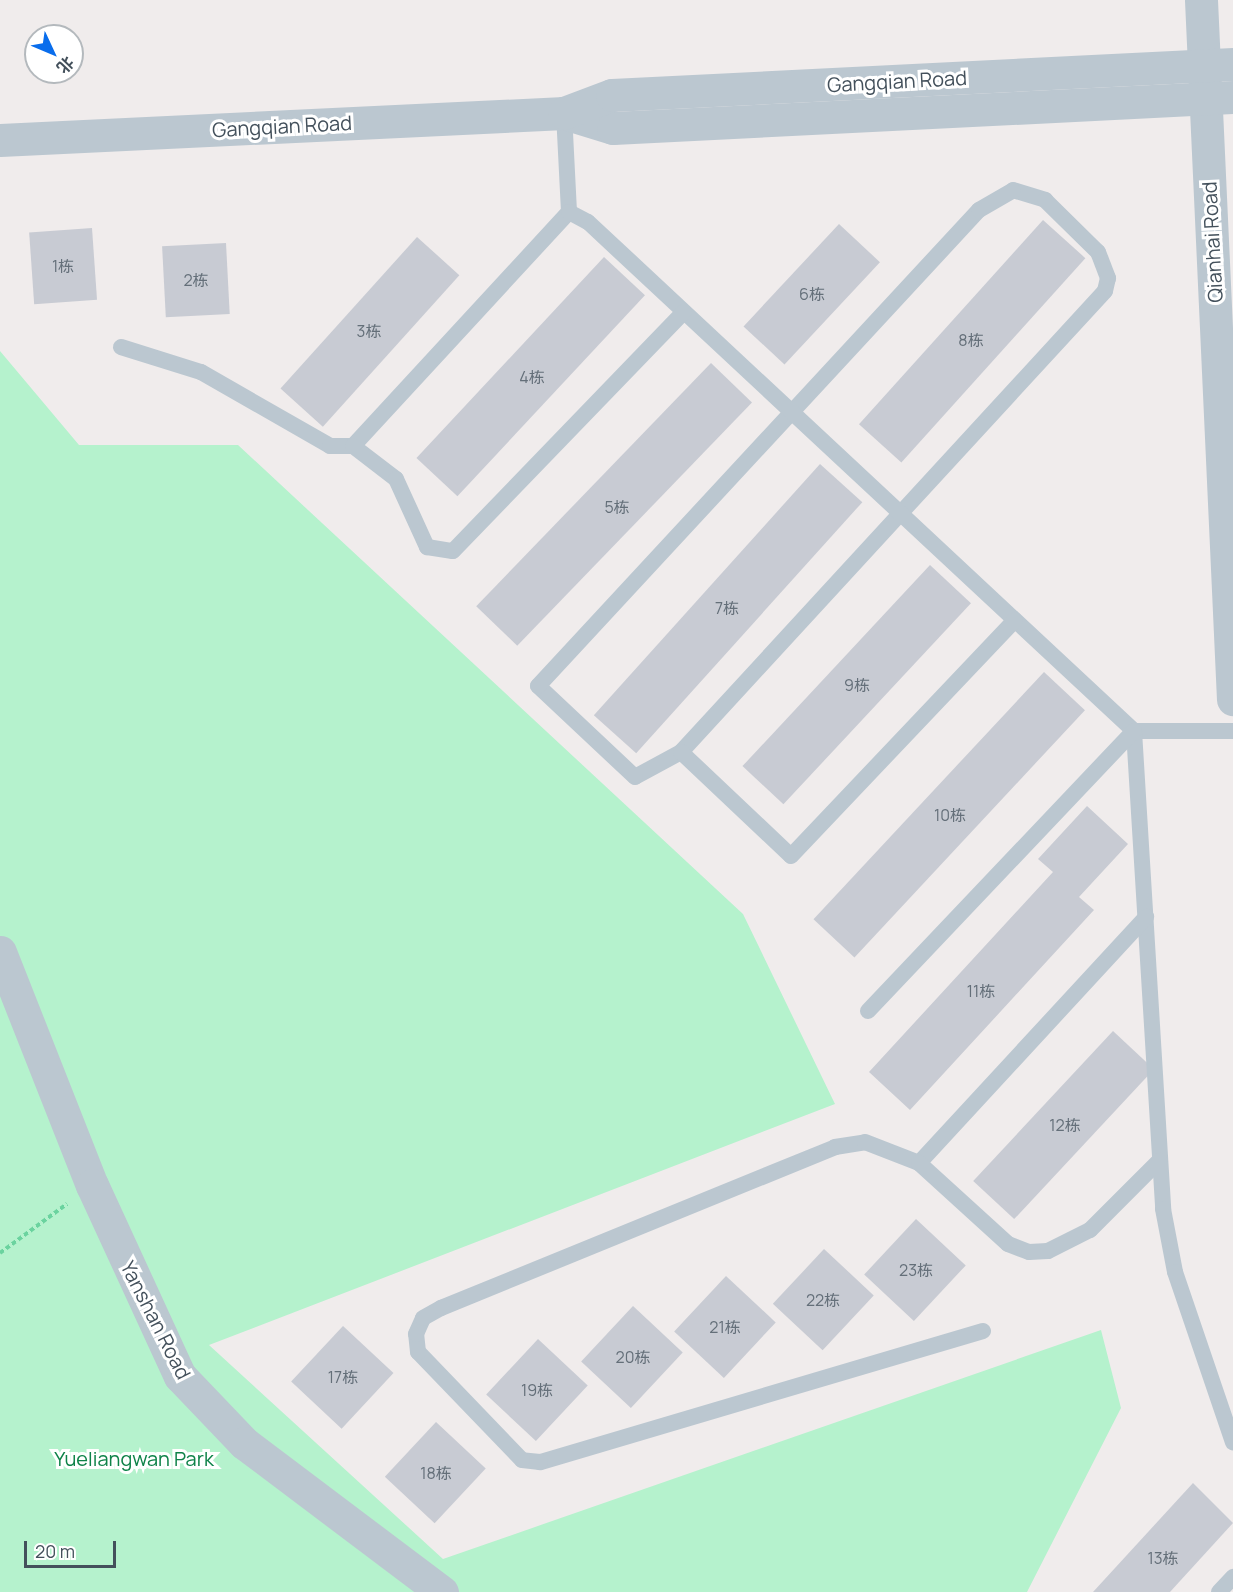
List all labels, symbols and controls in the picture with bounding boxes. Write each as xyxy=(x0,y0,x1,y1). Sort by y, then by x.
north arrow xyxy=(24,24,84,84)
text: 北 xyxy=(52,52,79,79)
street label: Gangqian Road xyxy=(827,65,967,97)
street label: Gangqian Road xyxy=(212,110,352,142)
street label: Qianhai Road xyxy=(1197,181,1227,303)
house number: 1栋 xyxy=(52,256,74,276)
house number: 2栋 xyxy=(183,270,209,290)
house number: 6栋 xyxy=(799,284,825,304)
house number: 3栋 xyxy=(357,321,381,341)
house number: 8栋 xyxy=(958,330,984,350)
house number: 4栋 xyxy=(519,367,545,387)
house number: 5栋 xyxy=(604,497,630,517)
house number: 7栋 xyxy=(715,598,739,618)
house number: 9栋 xyxy=(844,675,870,695)
house number: 10栋 xyxy=(934,805,966,825)
house number: 11栋 xyxy=(967,981,995,1001)
house number: 12栋 xyxy=(1049,1115,1081,1135)
street label: Yanshan Road xyxy=(116,1257,196,1383)
house number: 23栋 xyxy=(899,1260,933,1280)
house number: 22栋 xyxy=(806,1290,840,1310)
house number: 21栋 xyxy=(709,1317,741,1337)
house number: 20栋 xyxy=(616,1347,650,1367)
house number: 17栋 xyxy=(328,1367,358,1387)
house number: 19栋 xyxy=(521,1380,553,1400)
park label: Yueliangwan Park xyxy=(54,1446,214,1470)
house number: 18栋 xyxy=(420,1463,452,1483)
scale bar xyxy=(27,1529,118,1567)
text: 20 m xyxy=(35,1539,75,1563)
house number: 13栋 xyxy=(1147,1548,1179,1568)

